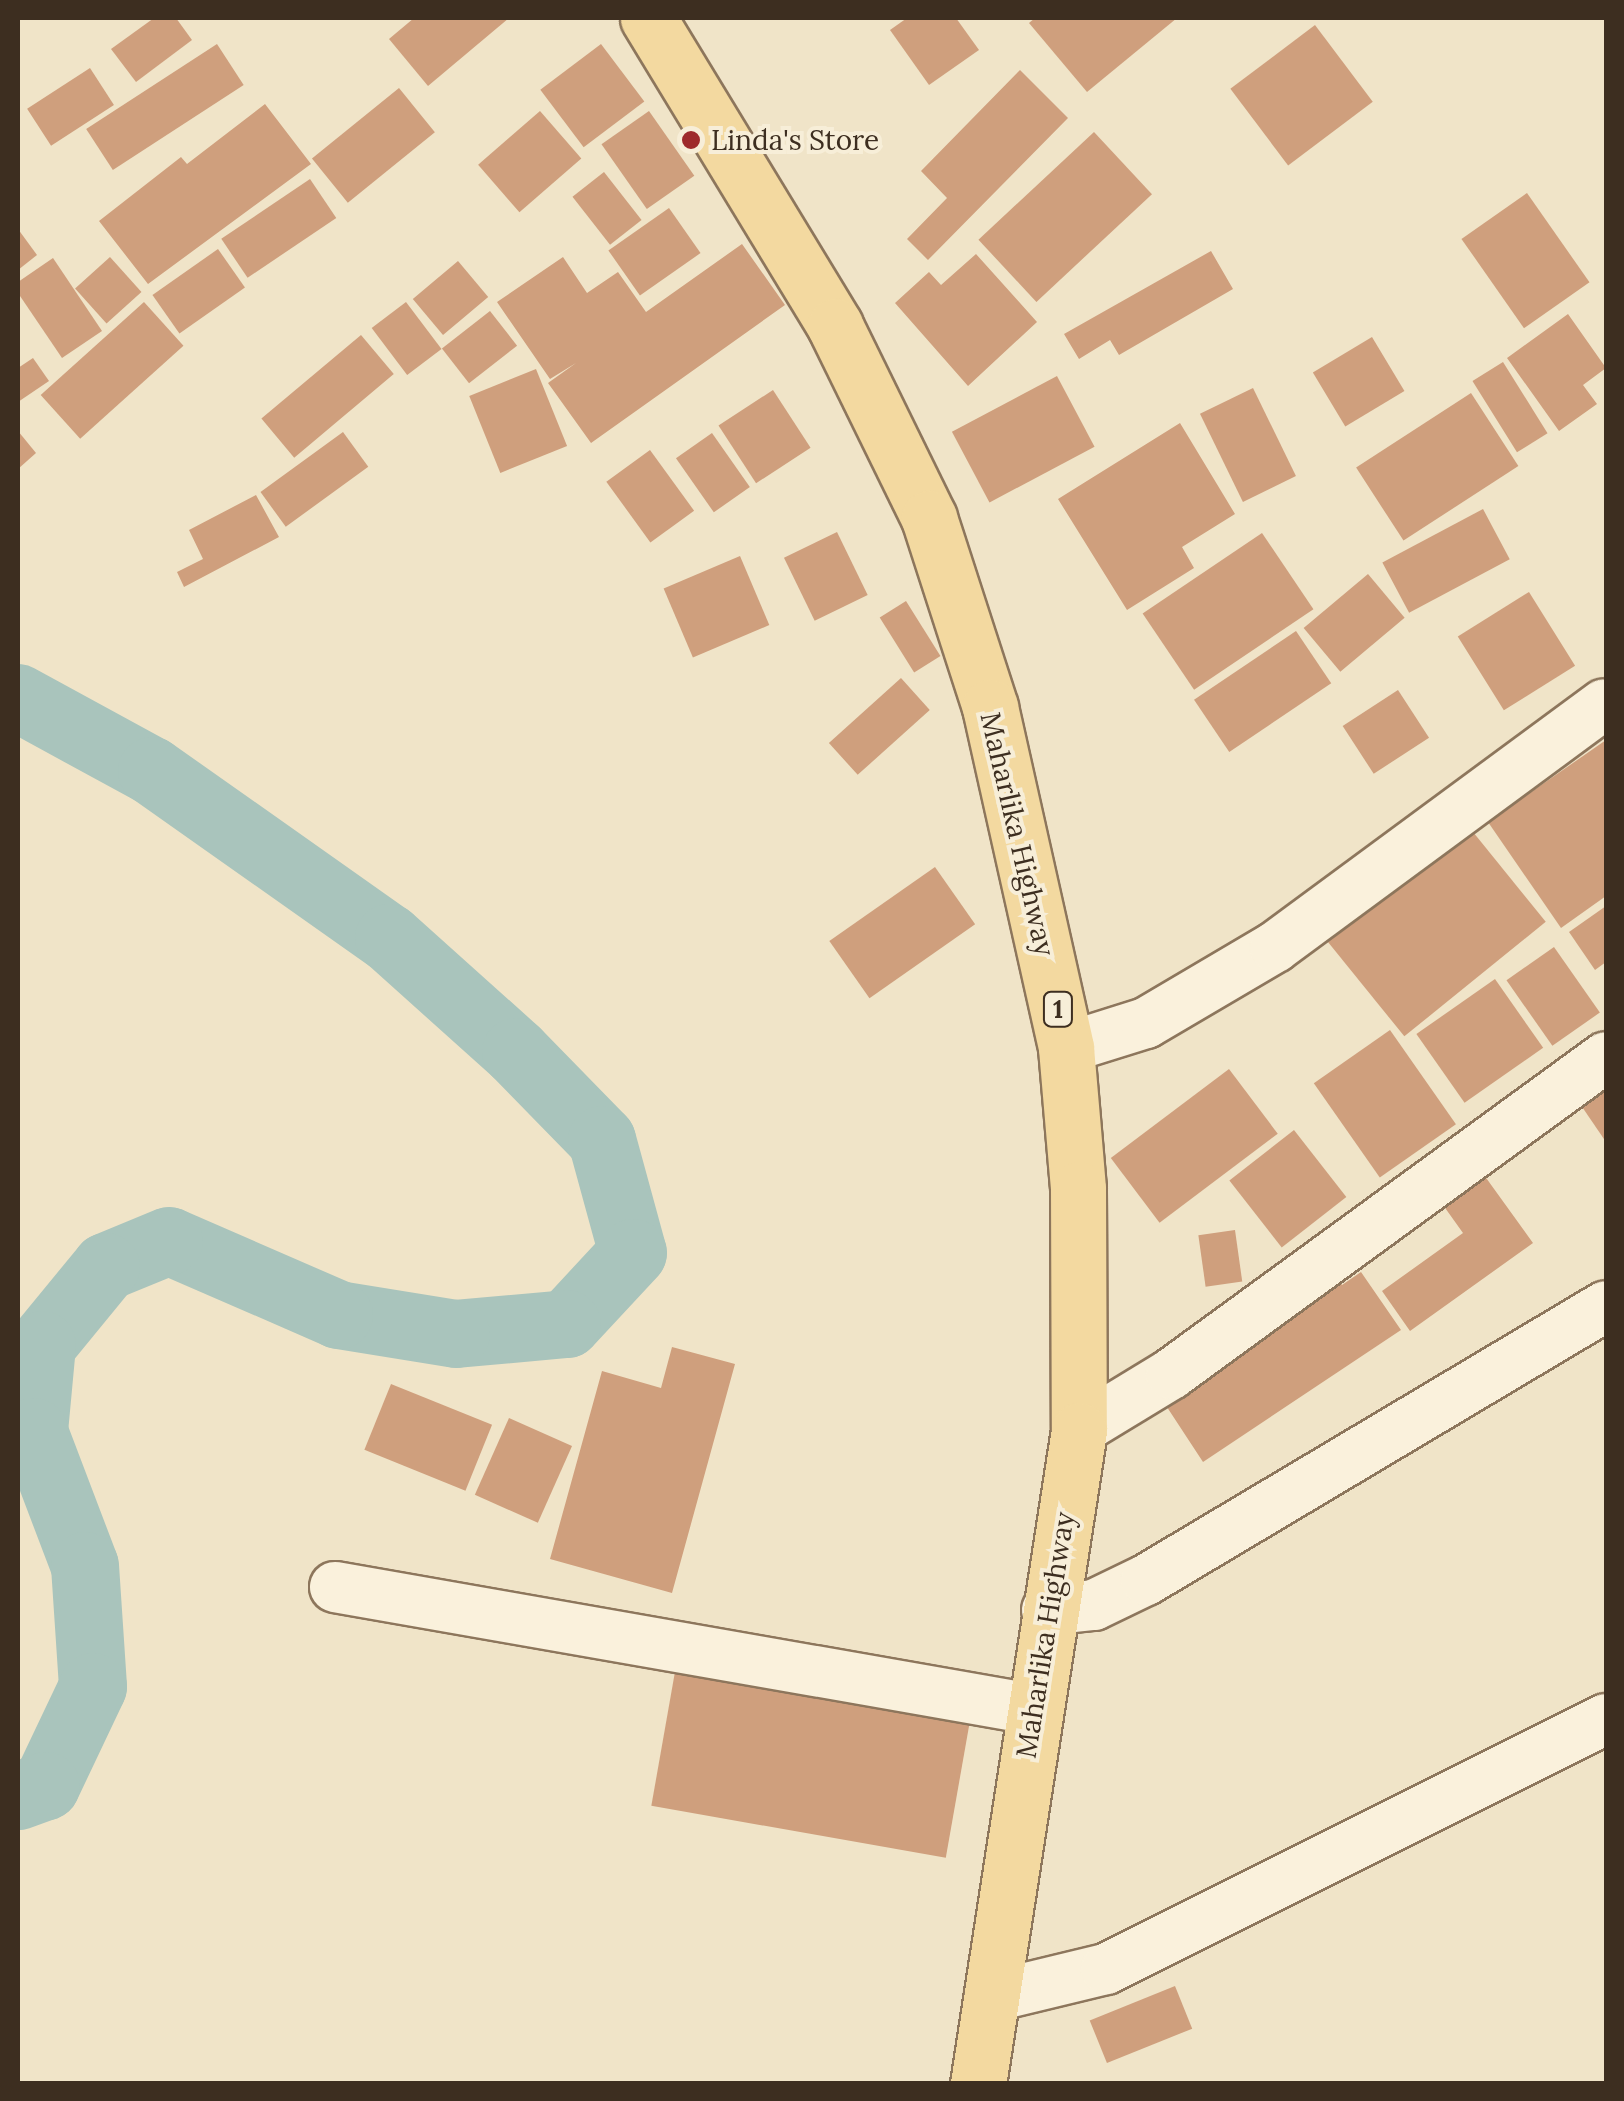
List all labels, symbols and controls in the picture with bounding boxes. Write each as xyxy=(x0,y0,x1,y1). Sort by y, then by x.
place label: Linda's Store xyxy=(711,123,879,157)
marker: Linda's Store xyxy=(680,129,702,151)
street label: Maharlika Highway xyxy=(974,709,1062,959)
road number: 1 xyxy=(1040,989,1076,1029)
street label: Maharlika Highway xyxy=(1009,1509,1081,1761)

